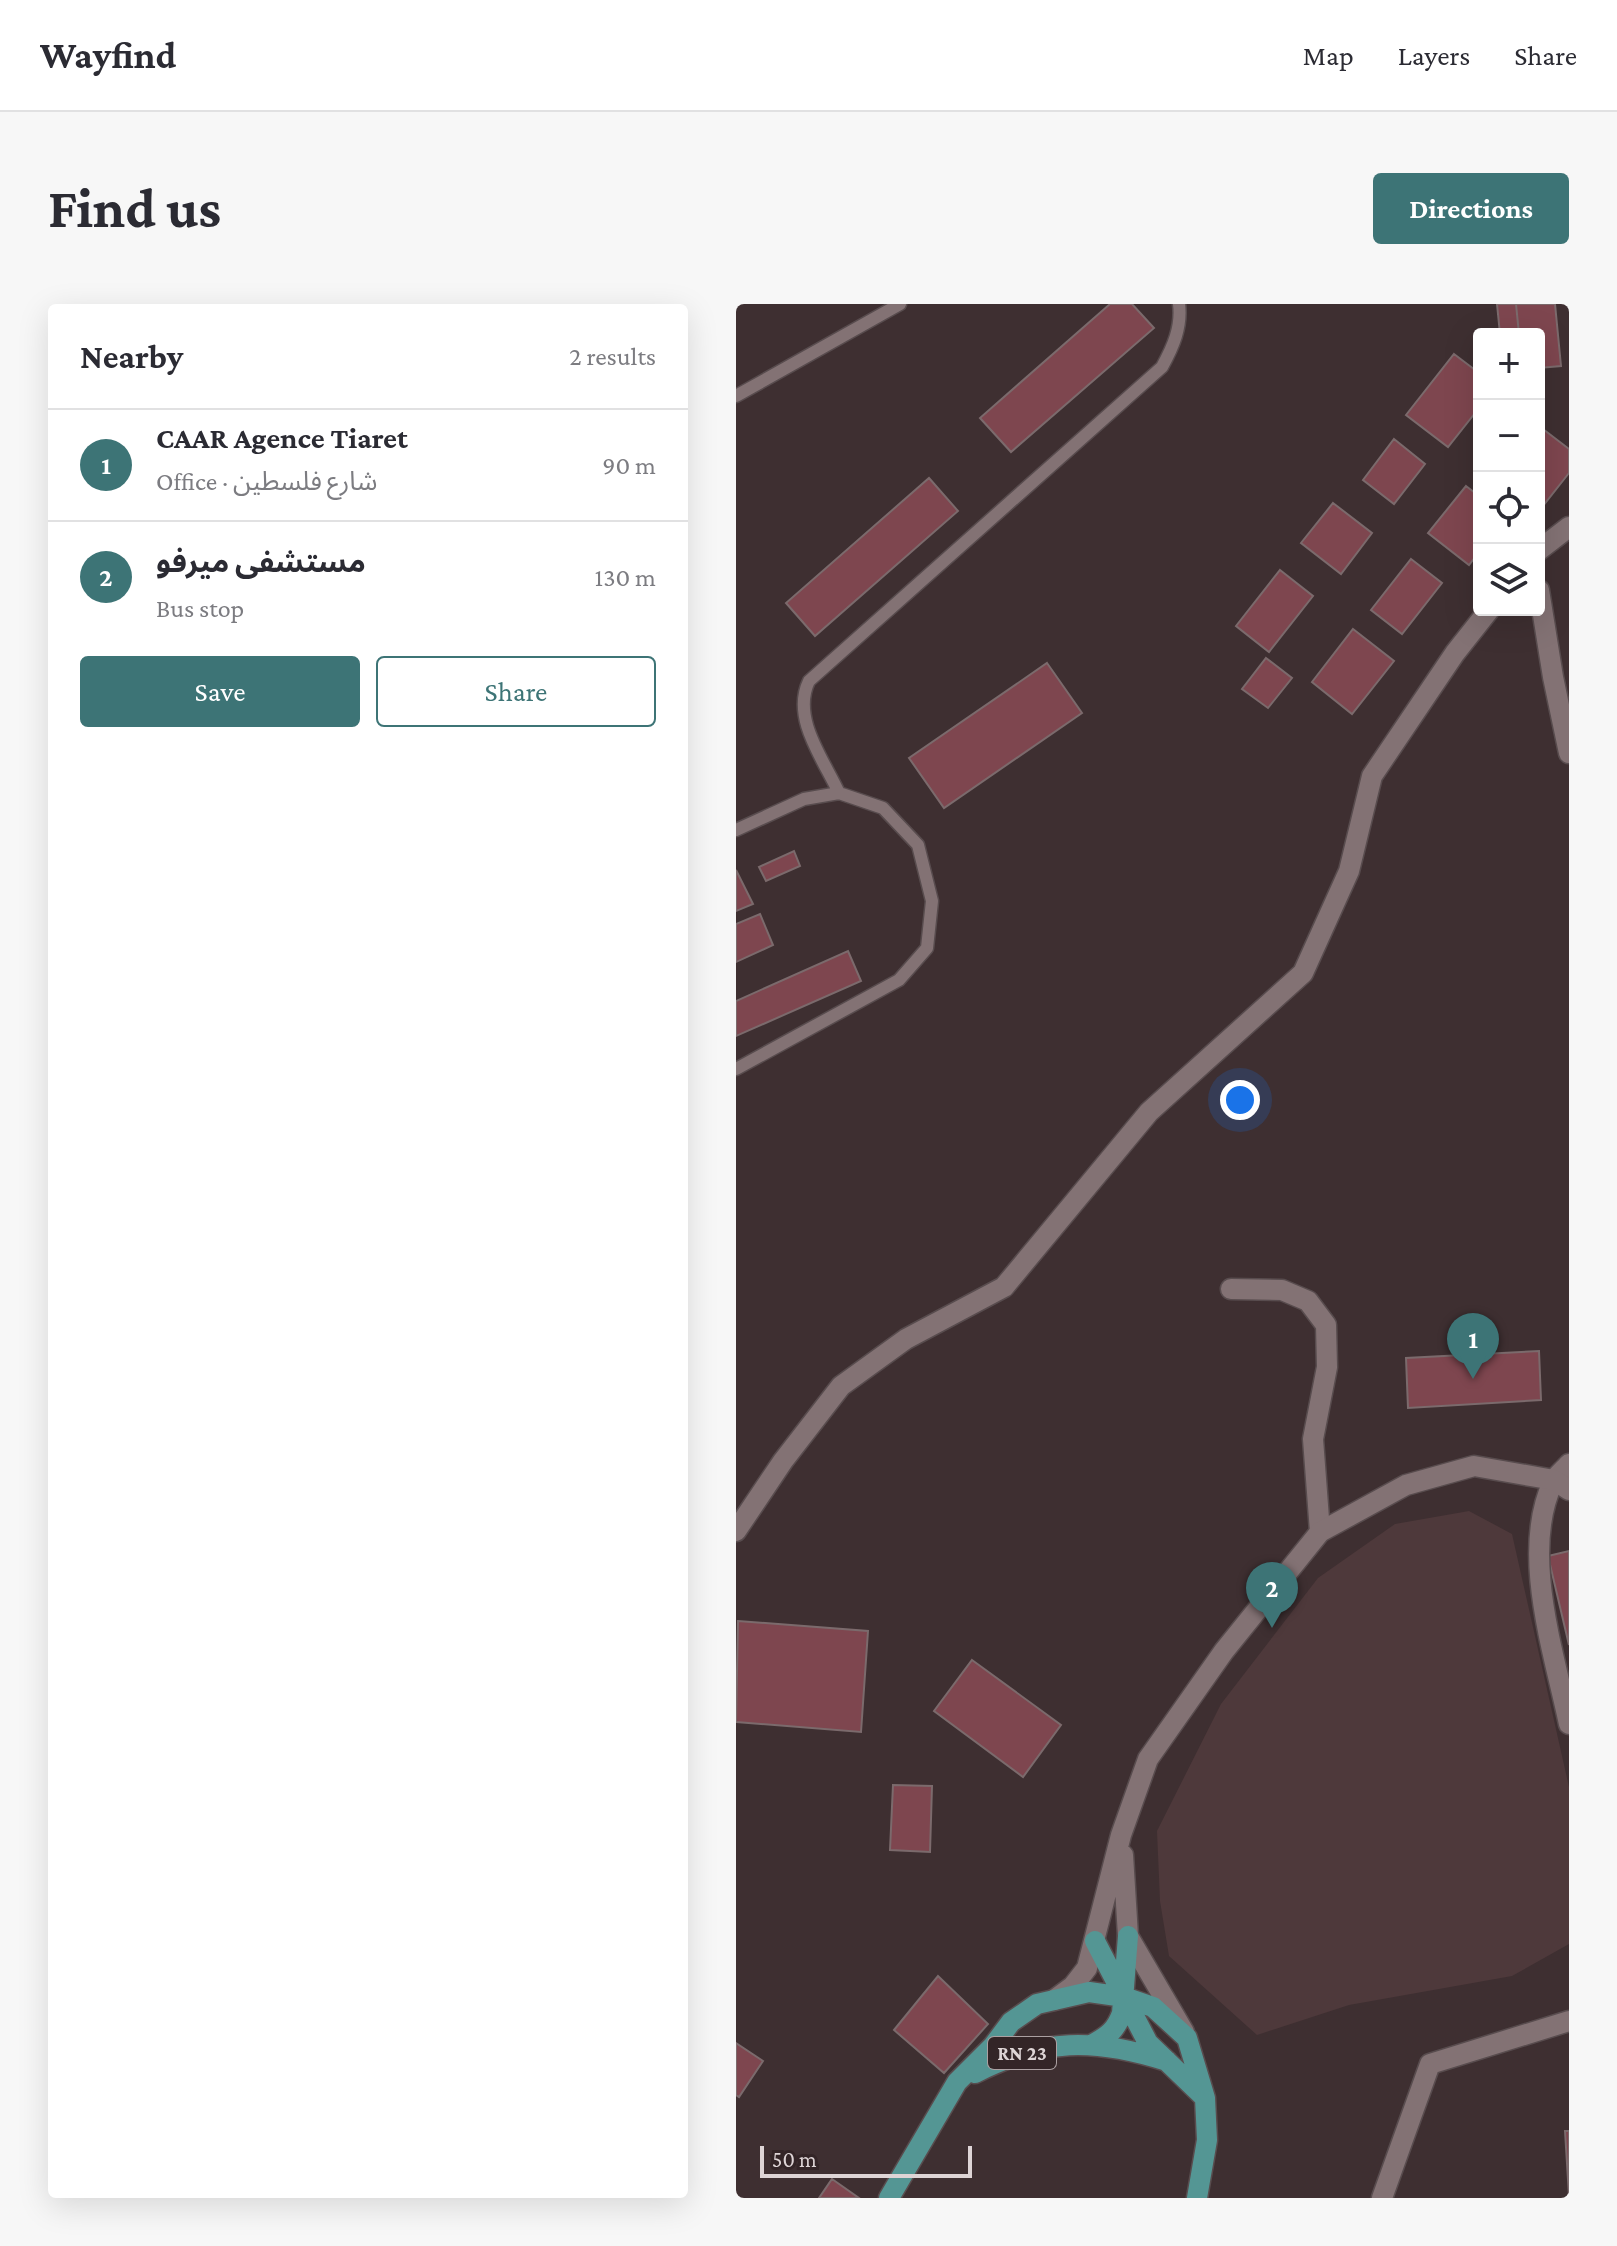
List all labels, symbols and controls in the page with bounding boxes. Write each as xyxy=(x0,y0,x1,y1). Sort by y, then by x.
text: Wayfind xyxy=(40,34,176,76)
text: Map xyxy=(1303,40,1354,71)
text: Layers xyxy=(1398,40,1470,71)
text: Share xyxy=(1514,40,1577,71)
button: Directions xyxy=(1373,173,1569,244)
text: Find us xyxy=(48,177,221,239)
map controls xyxy=(1473,328,1545,616)
button: + xyxy=(1473,328,1545,400)
text: Nearby xyxy=(80,338,183,375)
text: 2 results xyxy=(569,342,656,371)
button: − xyxy=(1473,400,1545,472)
text: CAAR Agence Tiaret xyxy=(156,421,408,454)
text: 1 xyxy=(101,451,111,480)
text: 90 m xyxy=(602,451,656,480)
text: Office · شارع فلسطين xyxy=(156,467,377,496)
button: locate xyxy=(1473,472,1545,544)
button: layers xyxy=(1473,544,1545,616)
text: مستشفى ميرفو xyxy=(156,545,366,578)
text: 2 xyxy=(99,563,113,592)
text: 130 m xyxy=(595,563,656,592)
text: Bus stop xyxy=(156,594,244,623)
button: Save xyxy=(80,656,360,727)
button: Share xyxy=(376,656,656,727)
your location xyxy=(1220,1080,1260,1120)
pin: 1 xyxy=(1447,1313,1499,1379)
pin: 2 xyxy=(1246,1562,1298,1628)
road number: RN 23 xyxy=(988,2037,1056,2069)
scale bar xyxy=(760,2142,972,2178)
text: 50 m xyxy=(772,2147,817,2172)

